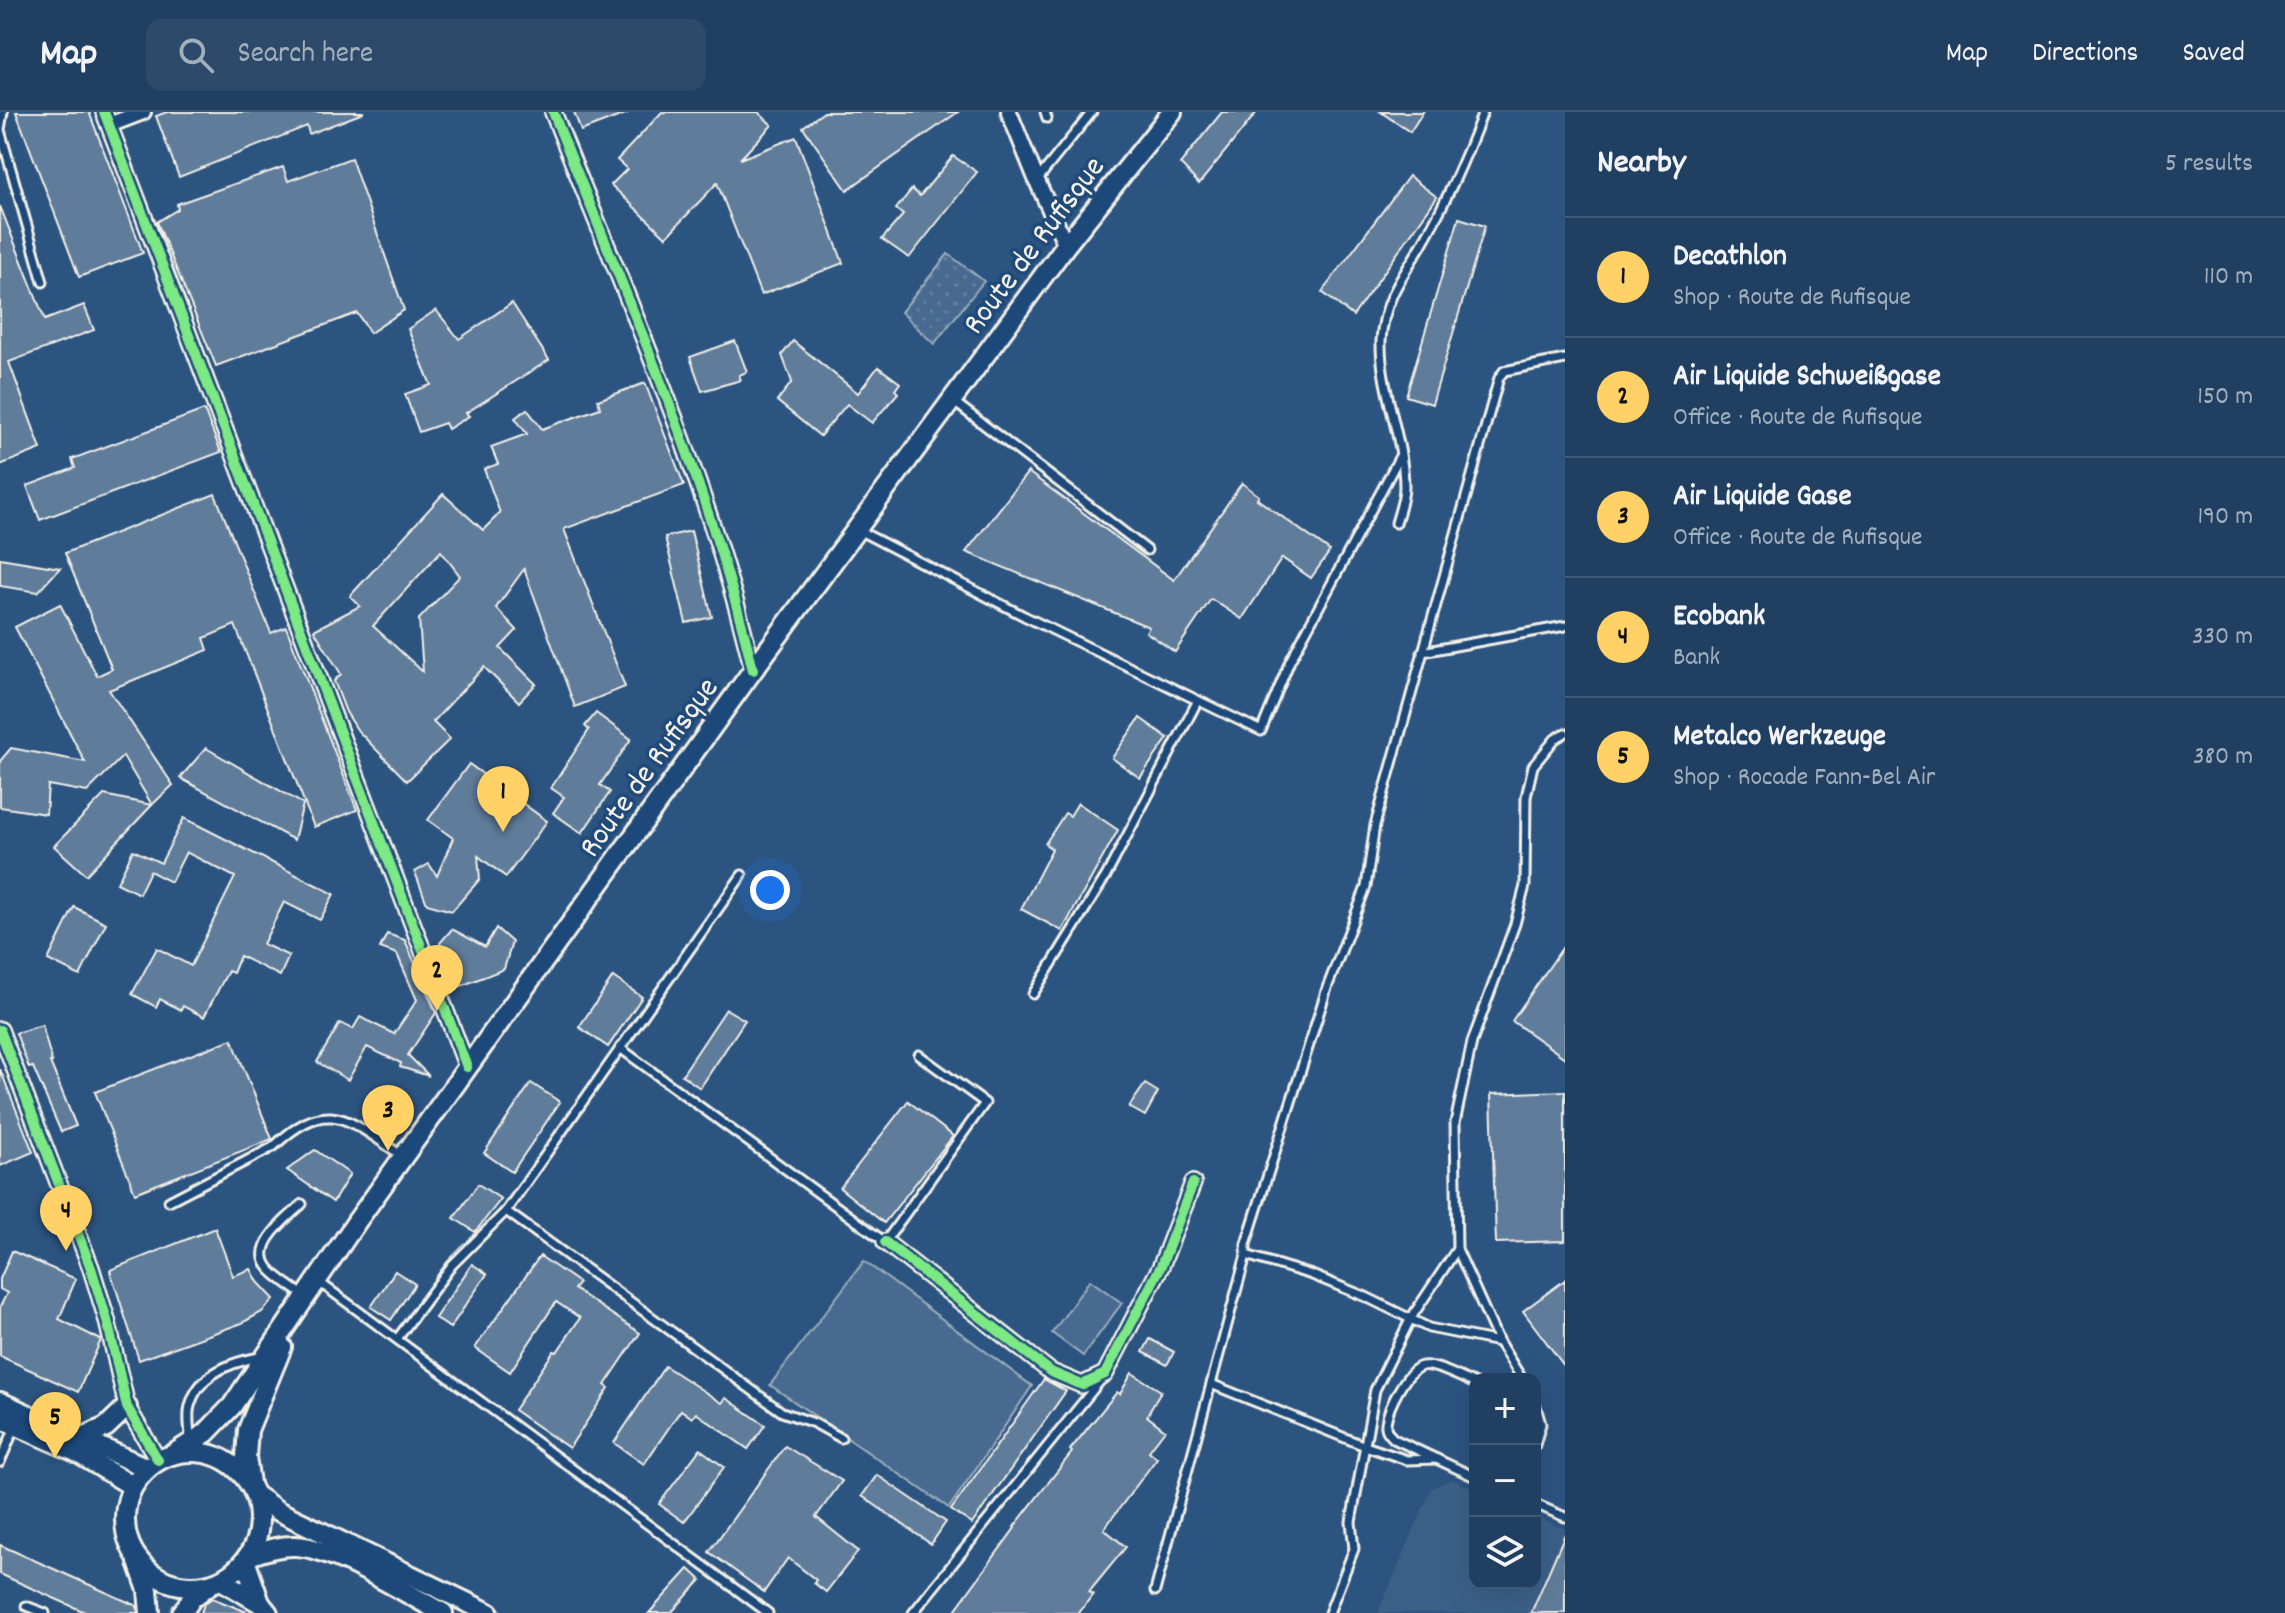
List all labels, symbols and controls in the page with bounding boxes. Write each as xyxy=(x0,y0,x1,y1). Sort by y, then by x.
search box xyxy=(146,19,706,91)
text: Map xyxy=(40,28,98,83)
icon: search xyxy=(174,33,218,77)
text: Search here xyxy=(238,34,373,77)
text: Map xyxy=(1946,35,1988,75)
text: Directions xyxy=(2032,35,2138,75)
text: Saved xyxy=(2182,35,2245,75)
text: Nearby xyxy=(1597,140,1686,189)
text: 5 results xyxy=(2165,146,2253,183)
street label: Route de Rufisque xyxy=(954,148,1118,346)
text: Decathlon xyxy=(1673,237,1787,280)
text: 1 xyxy=(1620,259,1626,296)
text: 110 m xyxy=(2204,259,2253,296)
text: Shop · Route de Rufisque xyxy=(1673,280,1911,317)
text: Air Liquide Schweißgase xyxy=(1673,357,1941,400)
text: 2 xyxy=(1617,379,1629,416)
text: 150 m xyxy=(2197,379,2253,416)
text: Office · Route de Rufisque xyxy=(1673,400,1922,437)
text: Air Liquide Gase xyxy=(1673,477,1852,520)
text: 3 xyxy=(1617,499,1629,536)
text: 190 m xyxy=(2197,499,2253,536)
text: Office · Route de Rufisque xyxy=(1673,520,1922,557)
text: Ecobank xyxy=(1673,597,1765,640)
text: 4 xyxy=(1618,619,1628,656)
text: 330 m xyxy=(2192,619,2253,656)
text: Bank xyxy=(1673,640,1720,677)
street label: Route de Rufisque xyxy=(570,669,732,869)
text: Metalco Werkzeuge xyxy=(1673,717,1886,760)
text: 5 xyxy=(1617,739,1629,776)
text: 380 m xyxy=(2193,739,2253,776)
text: Shop · Rocade Fann-Bel Air xyxy=(1673,760,1935,797)
pin: 1 xyxy=(477,766,529,832)
your location xyxy=(750,870,790,910)
pin: 2 xyxy=(411,945,463,1011)
pin: 3 xyxy=(362,1085,414,1151)
pin: 4 xyxy=(40,1185,92,1251)
map controls xyxy=(1469,1373,1541,1589)
button: + xyxy=(1469,1373,1541,1445)
pin: 5 xyxy=(29,1392,81,1458)
button: − xyxy=(1469,1445,1541,1517)
button: layers xyxy=(1469,1517,1541,1589)

